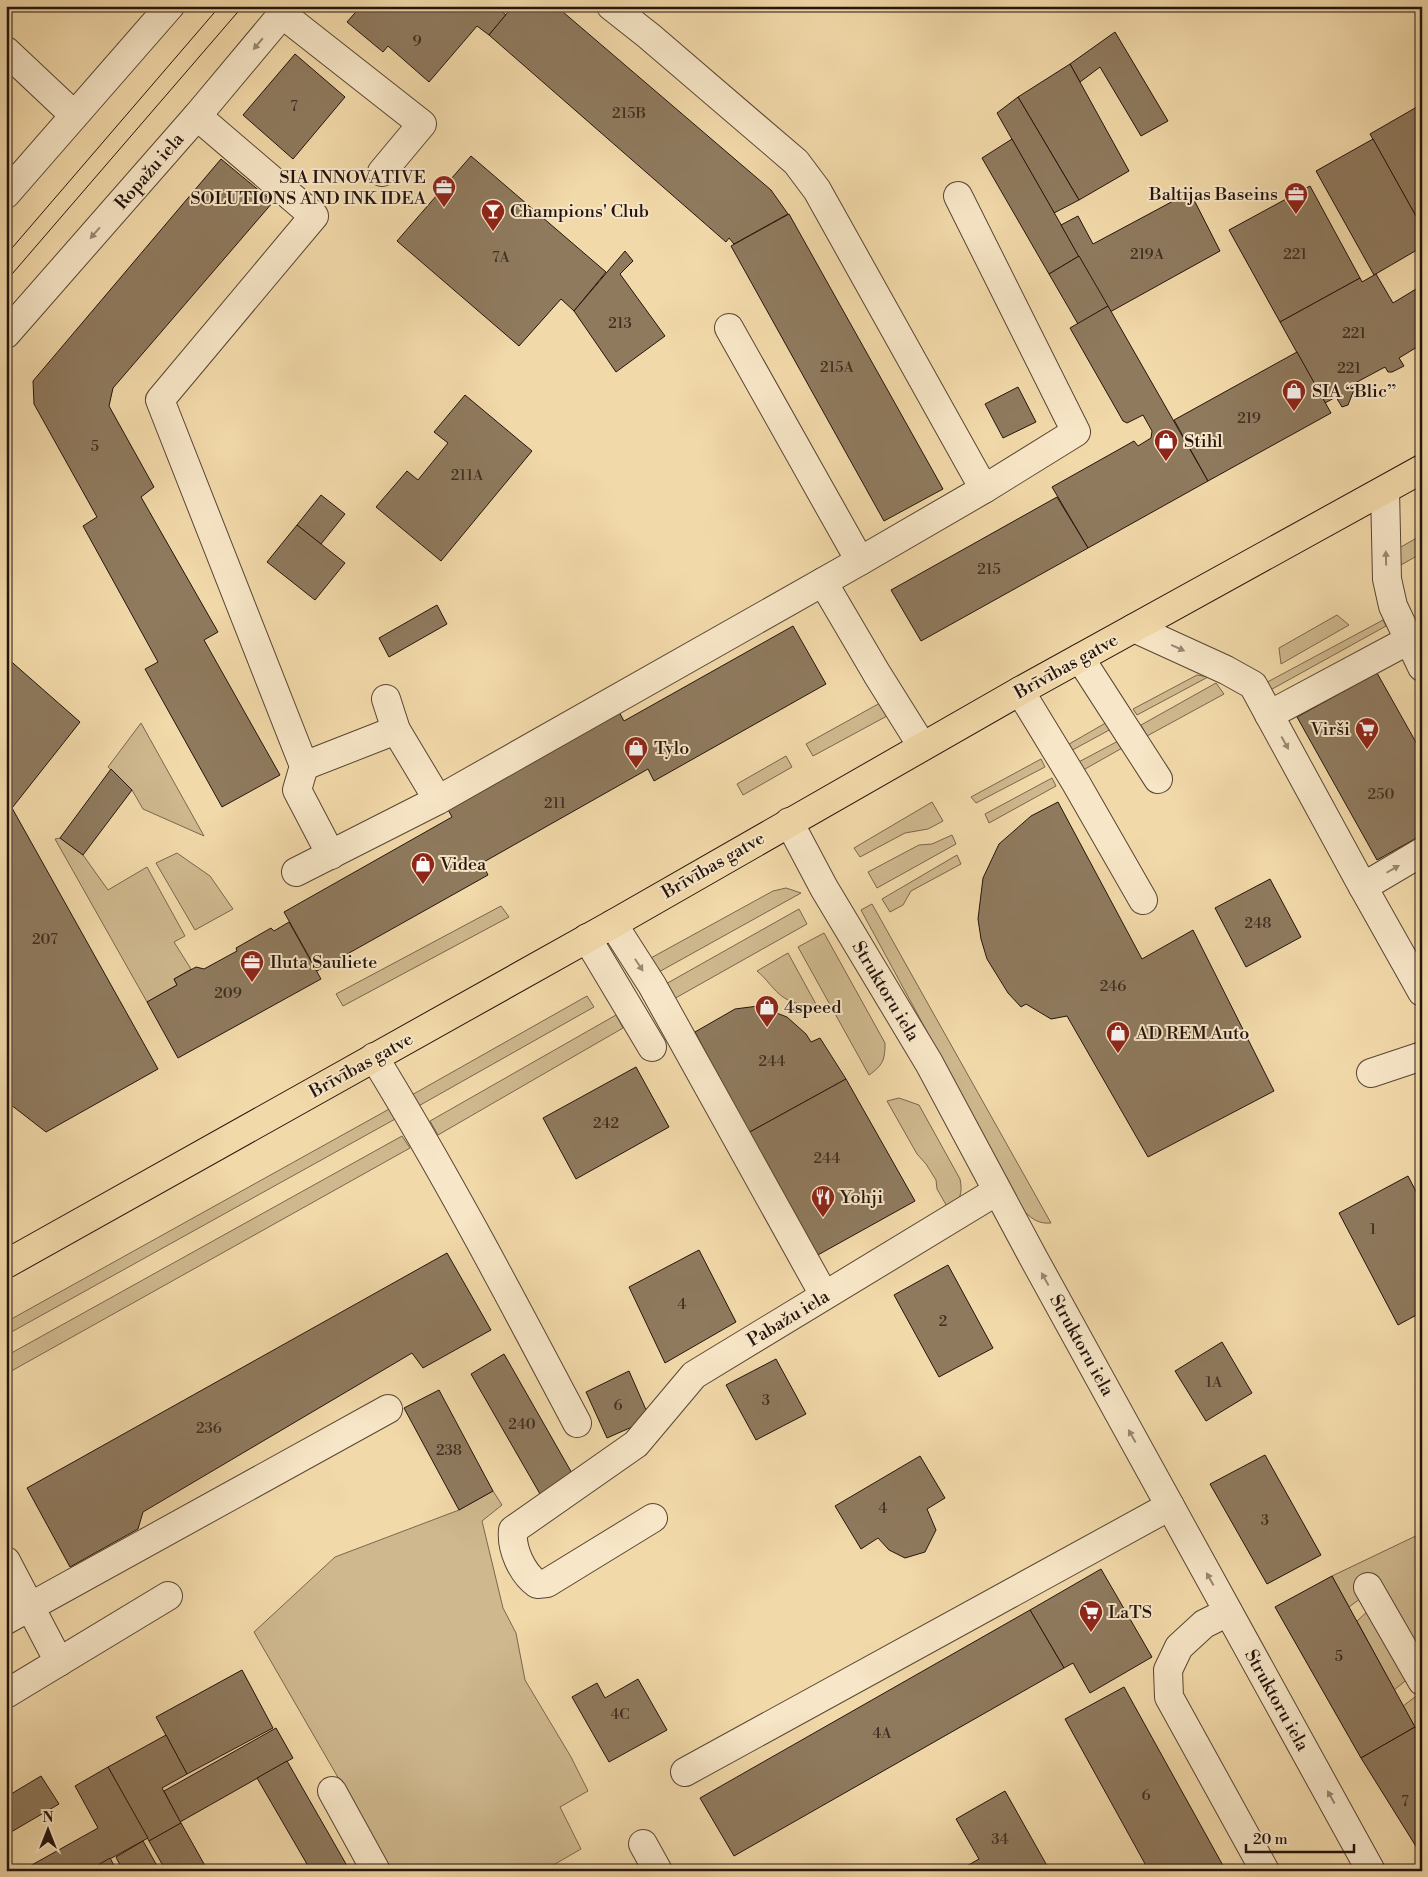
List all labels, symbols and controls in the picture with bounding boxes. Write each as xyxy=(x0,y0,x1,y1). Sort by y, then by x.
house number: 9 xyxy=(412,32,422,51)
one-way arrow xyxy=(252,37,263,50)
house number: 7 xyxy=(290,97,298,116)
house number: 215B xyxy=(612,104,646,123)
street label: Ropažu iela xyxy=(110,128,189,214)
place label: SIA INNOVATIVE SOLUTIONS AND INK IDEA xyxy=(190,166,427,210)
office icon: SIA INNOVATIVE SOLUTIONS AND INK IDEA xyxy=(431,174,457,208)
office icon: Baltijas Baseins xyxy=(1283,181,1309,215)
place label: Baltijas Baseins xyxy=(1148,183,1278,206)
bar icon: Champions' Club xyxy=(480,198,506,232)
place label: Champions' Club xyxy=(510,200,649,223)
one-way arrow xyxy=(89,226,100,239)
house number: 219A xyxy=(1130,245,1165,264)
house number: 221 xyxy=(1283,245,1307,264)
house number: 7A xyxy=(492,248,511,267)
house number: 213 xyxy=(608,314,632,333)
house number: 221 xyxy=(1342,324,1366,343)
house number: 215A xyxy=(820,358,855,377)
house number: 221 xyxy=(1337,359,1361,378)
shop icon: SIA “Blic” xyxy=(1281,378,1307,412)
place label: SIA “Blic” xyxy=(1312,380,1396,403)
house number: 219 xyxy=(1237,409,1261,428)
shop icon: Stihl xyxy=(1153,428,1179,462)
place label: Stihl xyxy=(1184,430,1223,453)
house number: 5 xyxy=(91,437,99,456)
house number: 211A xyxy=(451,466,484,485)
one-way arrow xyxy=(1382,550,1390,566)
house number: 215 xyxy=(977,560,1001,579)
street label: Brīvības gatve xyxy=(1009,628,1122,705)
one-way arrow xyxy=(1171,644,1185,652)
supermarket icon: Virši xyxy=(1354,716,1380,750)
place label: Virši xyxy=(1310,718,1350,741)
shop icon: Tylo xyxy=(623,735,649,769)
place label: Tylo xyxy=(654,737,689,760)
one-way arrow xyxy=(1280,737,1289,750)
house number: 250 xyxy=(1368,785,1394,804)
house number: 211 xyxy=(544,794,567,813)
street label: Brīvības gatve xyxy=(657,827,769,905)
shop icon: Videa xyxy=(410,851,436,885)
place label: Videa xyxy=(439,853,487,876)
one-way arrow xyxy=(1386,865,1399,874)
house number: 248 xyxy=(1245,914,1271,933)
house number: 207 xyxy=(32,930,58,949)
street label: Struktoru iela xyxy=(847,937,925,1046)
office icon: Iluta Sauliete xyxy=(239,949,265,983)
place label: Iluta Sauliete xyxy=(270,951,377,974)
one-way arrow xyxy=(634,958,644,971)
house number: 246 xyxy=(1100,977,1126,996)
house number: 209 xyxy=(214,984,242,1003)
shop icon: 4speed xyxy=(754,994,780,1028)
place label: 4speed xyxy=(784,996,842,1019)
shop icon: AD REM Auto xyxy=(1105,1020,1131,1054)
place label: AD REM Auto xyxy=(1135,1022,1249,1045)
street label: Brīvības gatve xyxy=(304,1027,417,1104)
house number: 244 xyxy=(759,1052,785,1071)
house number: 242 xyxy=(593,1114,619,1133)
house number: 244 xyxy=(814,1149,840,1168)
restaurant icon: Yohji xyxy=(810,1184,836,1218)
place label: Yohji xyxy=(839,1186,883,1209)
house number: 1 xyxy=(1370,1220,1377,1239)
one-way arrow xyxy=(1041,1271,1049,1286)
street label: Pabažu iela xyxy=(743,1284,834,1352)
street label: Struktoru iela xyxy=(1044,1290,1119,1401)
house number: 4 xyxy=(678,1295,687,1314)
house number: 2 xyxy=(939,1312,947,1331)
house number: 1A xyxy=(1206,1373,1223,1392)
house number: 3 xyxy=(762,1391,770,1410)
house number: 6 xyxy=(613,1396,623,1415)
house number: 240 xyxy=(508,1415,536,1434)
house number: 236 xyxy=(196,1419,222,1438)
one-way arrow xyxy=(1127,1430,1136,1443)
house number: 238 xyxy=(436,1441,462,1460)
house number: 4 xyxy=(879,1499,888,1518)
house number: 3 xyxy=(1261,1511,1269,1530)
one-way arrow xyxy=(1206,1571,1214,1586)
supermarket icon: LaTS xyxy=(1078,1599,1104,1633)
place label: LaTS xyxy=(1108,1601,1152,1624)
street label: Struktoru iela xyxy=(1239,1645,1314,1756)
house number: 5 xyxy=(1335,1647,1343,1666)
house number: 4C xyxy=(610,1705,630,1724)
house number: 4A xyxy=(872,1724,892,1743)
house number: 6 xyxy=(1141,1786,1151,1805)
one-way arrow xyxy=(1327,1790,1335,1805)
house number: 7 xyxy=(1401,1792,1409,1811)
north arrow xyxy=(22,1804,72,1854)
text: N xyxy=(42,1809,54,1827)
scale bar xyxy=(1246,1822,1353,1854)
house number: 34 xyxy=(991,1830,1009,1849)
text: 20 m xyxy=(1253,1830,1288,1849)

